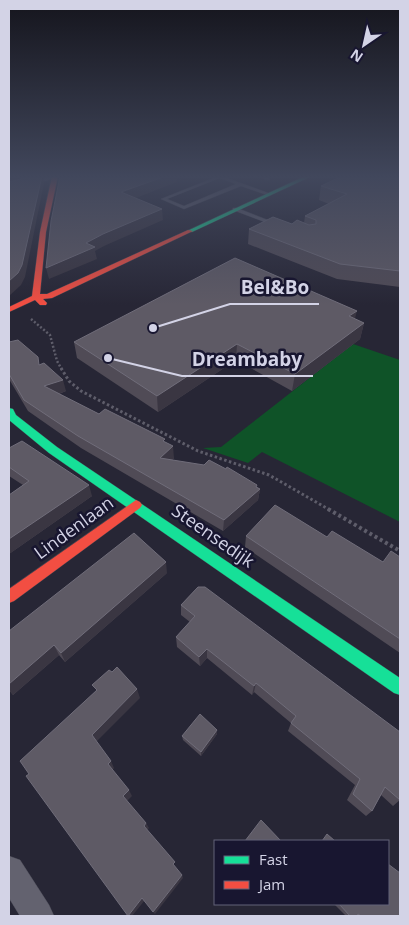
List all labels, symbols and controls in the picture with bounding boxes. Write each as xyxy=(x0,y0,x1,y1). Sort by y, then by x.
north arrow xyxy=(339,20,389,70)
text: N xyxy=(346,45,366,67)
callout: Bel&Bo xyxy=(230,270,319,304)
text: Bel&Bo xyxy=(241,274,309,300)
callout: Dreambaby xyxy=(182,342,313,376)
text: Dreambaby xyxy=(192,346,302,372)
street label: Lindenlaan xyxy=(29,490,118,564)
street label: Steensedijk xyxy=(167,498,260,573)
legend xyxy=(214,840,389,905)
text: Fast xyxy=(259,849,288,869)
text: Jam xyxy=(257,874,285,894)

